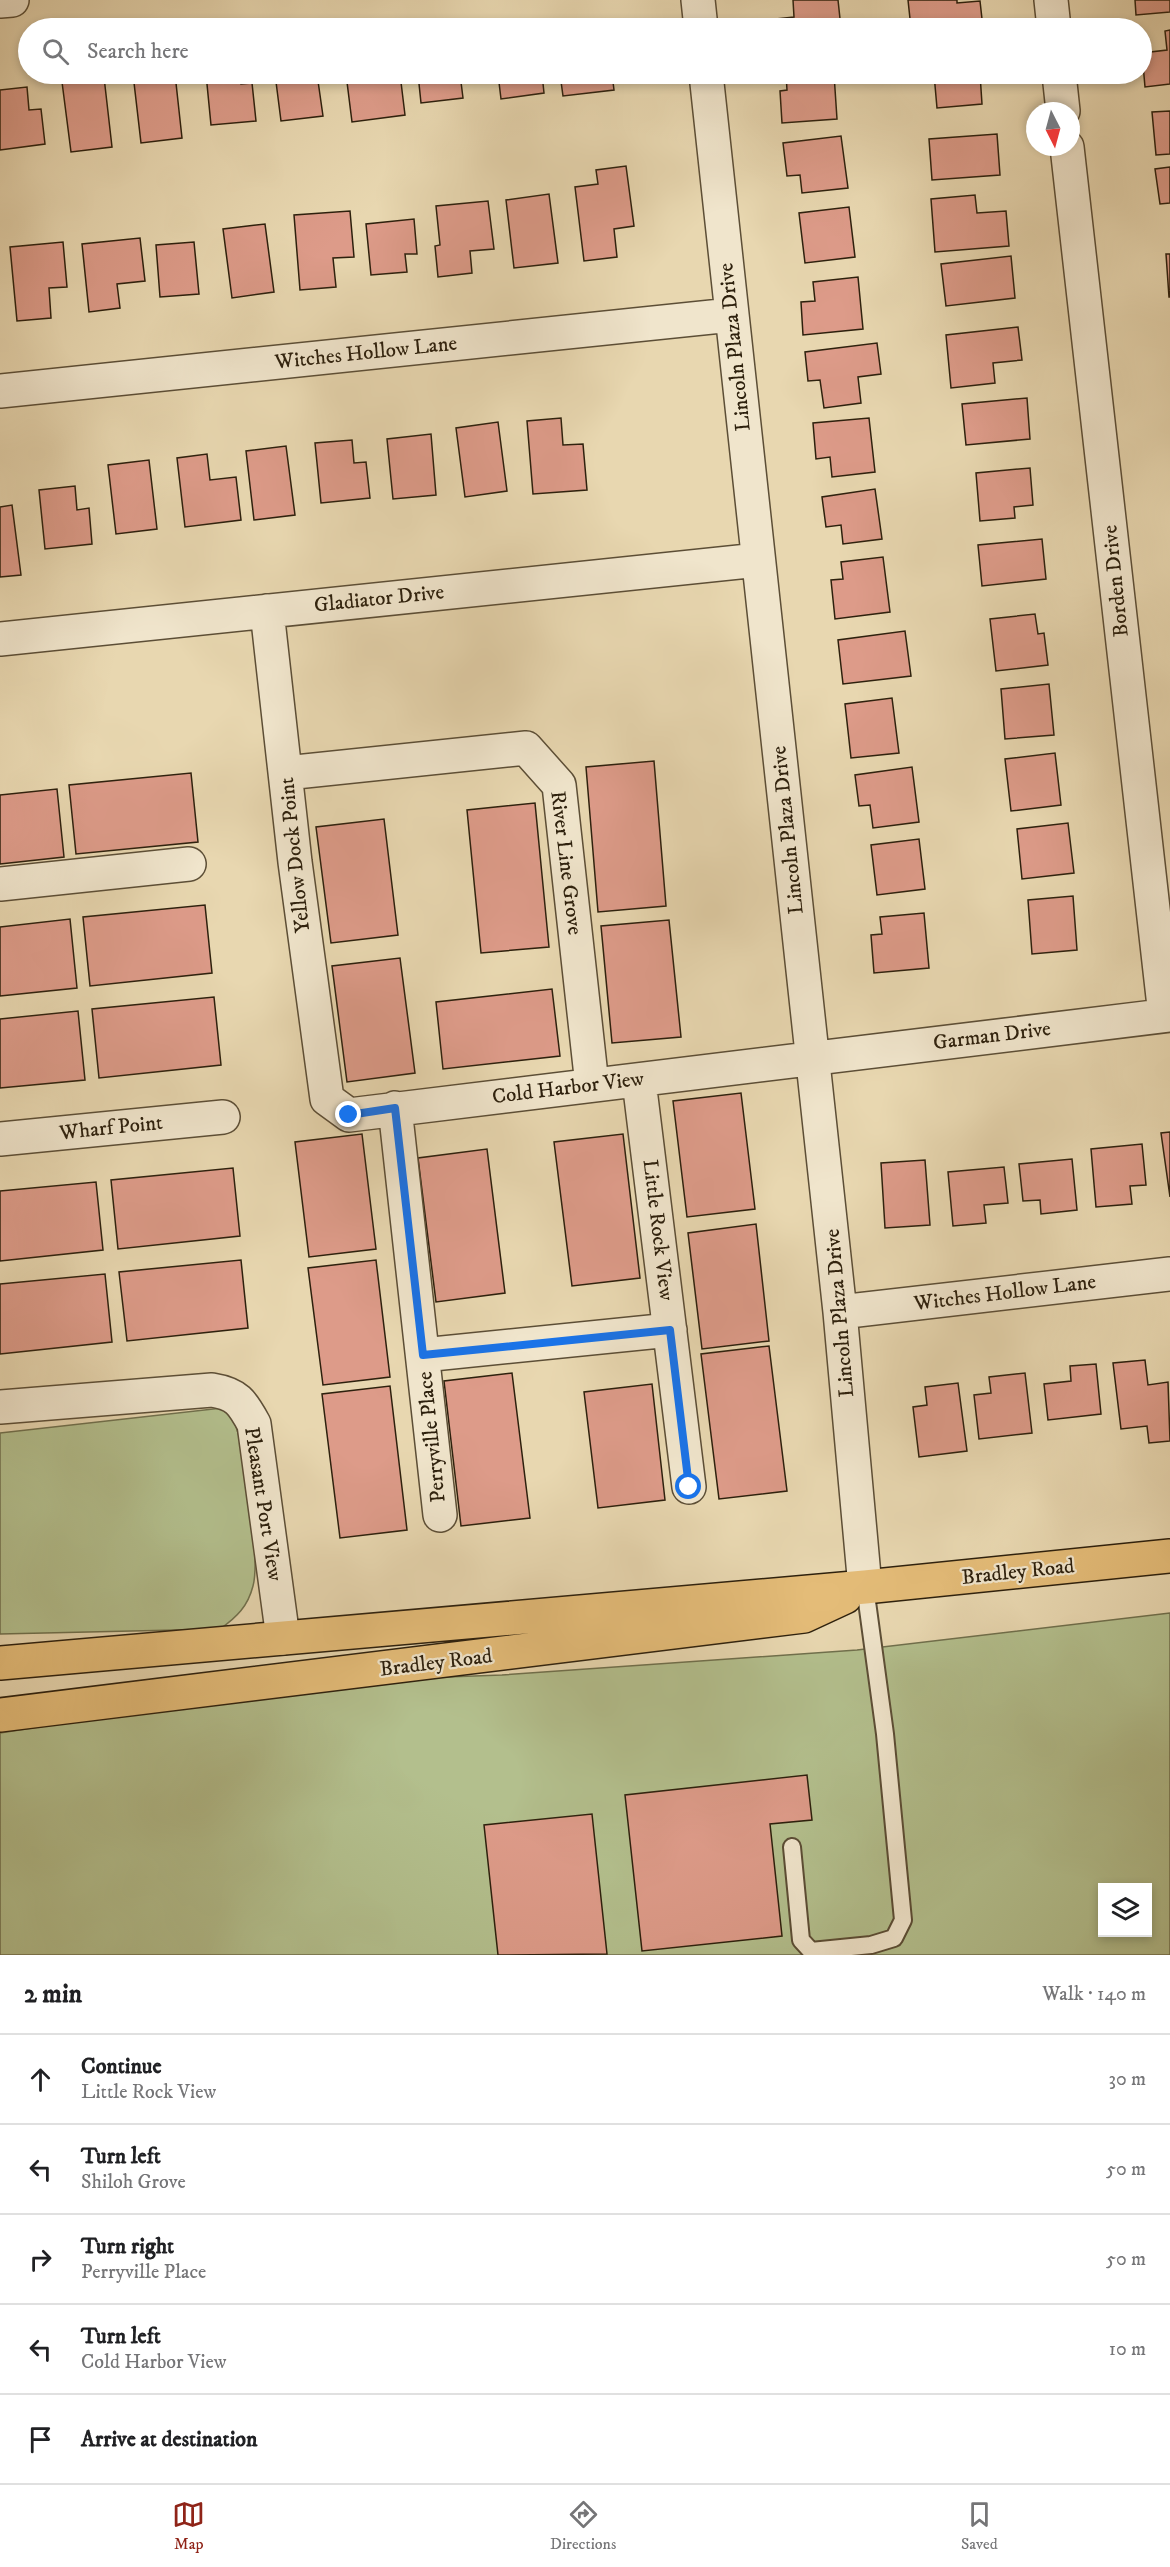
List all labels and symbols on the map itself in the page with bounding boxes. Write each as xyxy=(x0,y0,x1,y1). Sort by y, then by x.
north arrow xyxy=(1026,102,1080,156)
street label: Lincoln Plaza Drive xyxy=(713,261,757,432)
street label: Witches Hollow Lane xyxy=(273,330,459,376)
street label: Borden Drive xyxy=(1097,523,1135,638)
street label: Gladiator Drive xyxy=(313,579,446,619)
street label: Lincoln Plaza Drive xyxy=(766,744,810,915)
street label: Yellow Dock Point xyxy=(274,776,316,934)
street label: River Line Grove xyxy=(544,790,588,937)
street label: Garman Drive xyxy=(932,1016,1053,1056)
street label: Cold Harbor View xyxy=(491,1066,646,1110)
route end xyxy=(335,1101,361,1127)
street label: Wharf Point xyxy=(57,1110,164,1146)
street label: Little Rock View xyxy=(636,1158,680,1303)
street label: Lincoln Plaza Drive xyxy=(820,1227,860,1398)
street label: Witches Hollow Lane xyxy=(911,1269,1098,1317)
street label: Perryville Place xyxy=(412,1370,452,1504)
street label: Pleasant Port View xyxy=(238,1425,288,1583)
route start xyxy=(675,1473,701,1499)
street label: Bradley Road xyxy=(960,1553,1076,1591)
street label: Bradley Road xyxy=(378,1643,494,1683)

